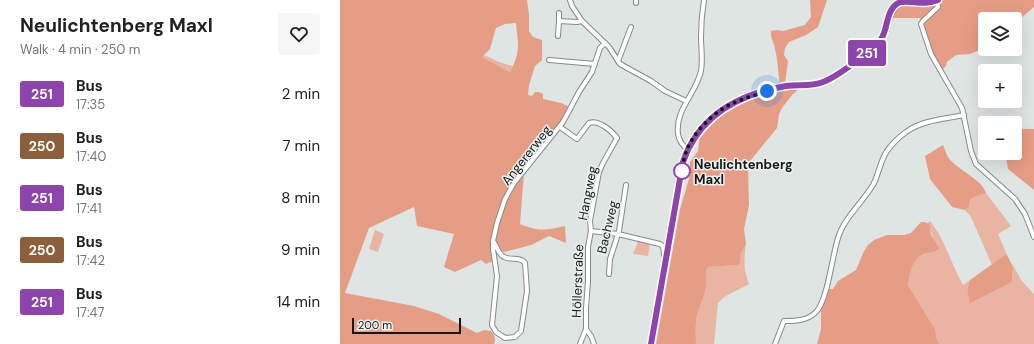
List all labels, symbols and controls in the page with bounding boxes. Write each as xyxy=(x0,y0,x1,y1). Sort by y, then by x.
map controls xyxy=(978,12,1022,160)
button: layers xyxy=(978,12,1022,56)
text: Neulichtenberg Maxl xyxy=(20,13,213,38)
button: heart xyxy=(278,13,320,55)
line badge: 251 xyxy=(844,40,890,66)
text: Walk · 4 min · 250 m xyxy=(20,41,140,58)
text: 251 xyxy=(856,44,878,62)
button: + xyxy=(978,64,1022,108)
text: Bus xyxy=(76,76,103,96)
your location xyxy=(757,81,777,101)
text: 2 min xyxy=(282,84,320,104)
text: 251 xyxy=(31,85,53,103)
text: 17:35 xyxy=(76,96,105,113)
button: − xyxy=(978,116,1022,160)
street label: Angererweg xyxy=(498,122,555,189)
text: Bus xyxy=(76,128,103,148)
text: 7 min xyxy=(282,136,320,156)
text: 250 xyxy=(29,137,55,155)
text: 17:40 xyxy=(76,148,106,165)
place label: Neulichtenberg Maxl xyxy=(694,156,793,188)
marker: Neulichtenberg Maxl xyxy=(673,162,691,180)
street label: Hangweg xyxy=(574,165,601,222)
text: Bus xyxy=(76,180,103,200)
text: 8 min xyxy=(281,188,320,208)
text: 251 xyxy=(31,189,53,207)
street label: Bachweg xyxy=(593,199,622,255)
text: 17:41 xyxy=(76,200,102,217)
text: Bus xyxy=(76,232,103,252)
text: 9 min xyxy=(281,240,320,260)
text: 250 xyxy=(29,241,55,259)
street label: Höllerstraße xyxy=(568,244,587,318)
text: 17:42 xyxy=(76,252,105,269)
text: Bus xyxy=(76,284,103,304)
text: 14 min xyxy=(277,292,320,312)
text: 251 xyxy=(31,293,53,311)
text: 17:47 xyxy=(76,304,104,321)
scale bar xyxy=(352,316,461,335)
text: 200 m xyxy=(358,318,392,332)

